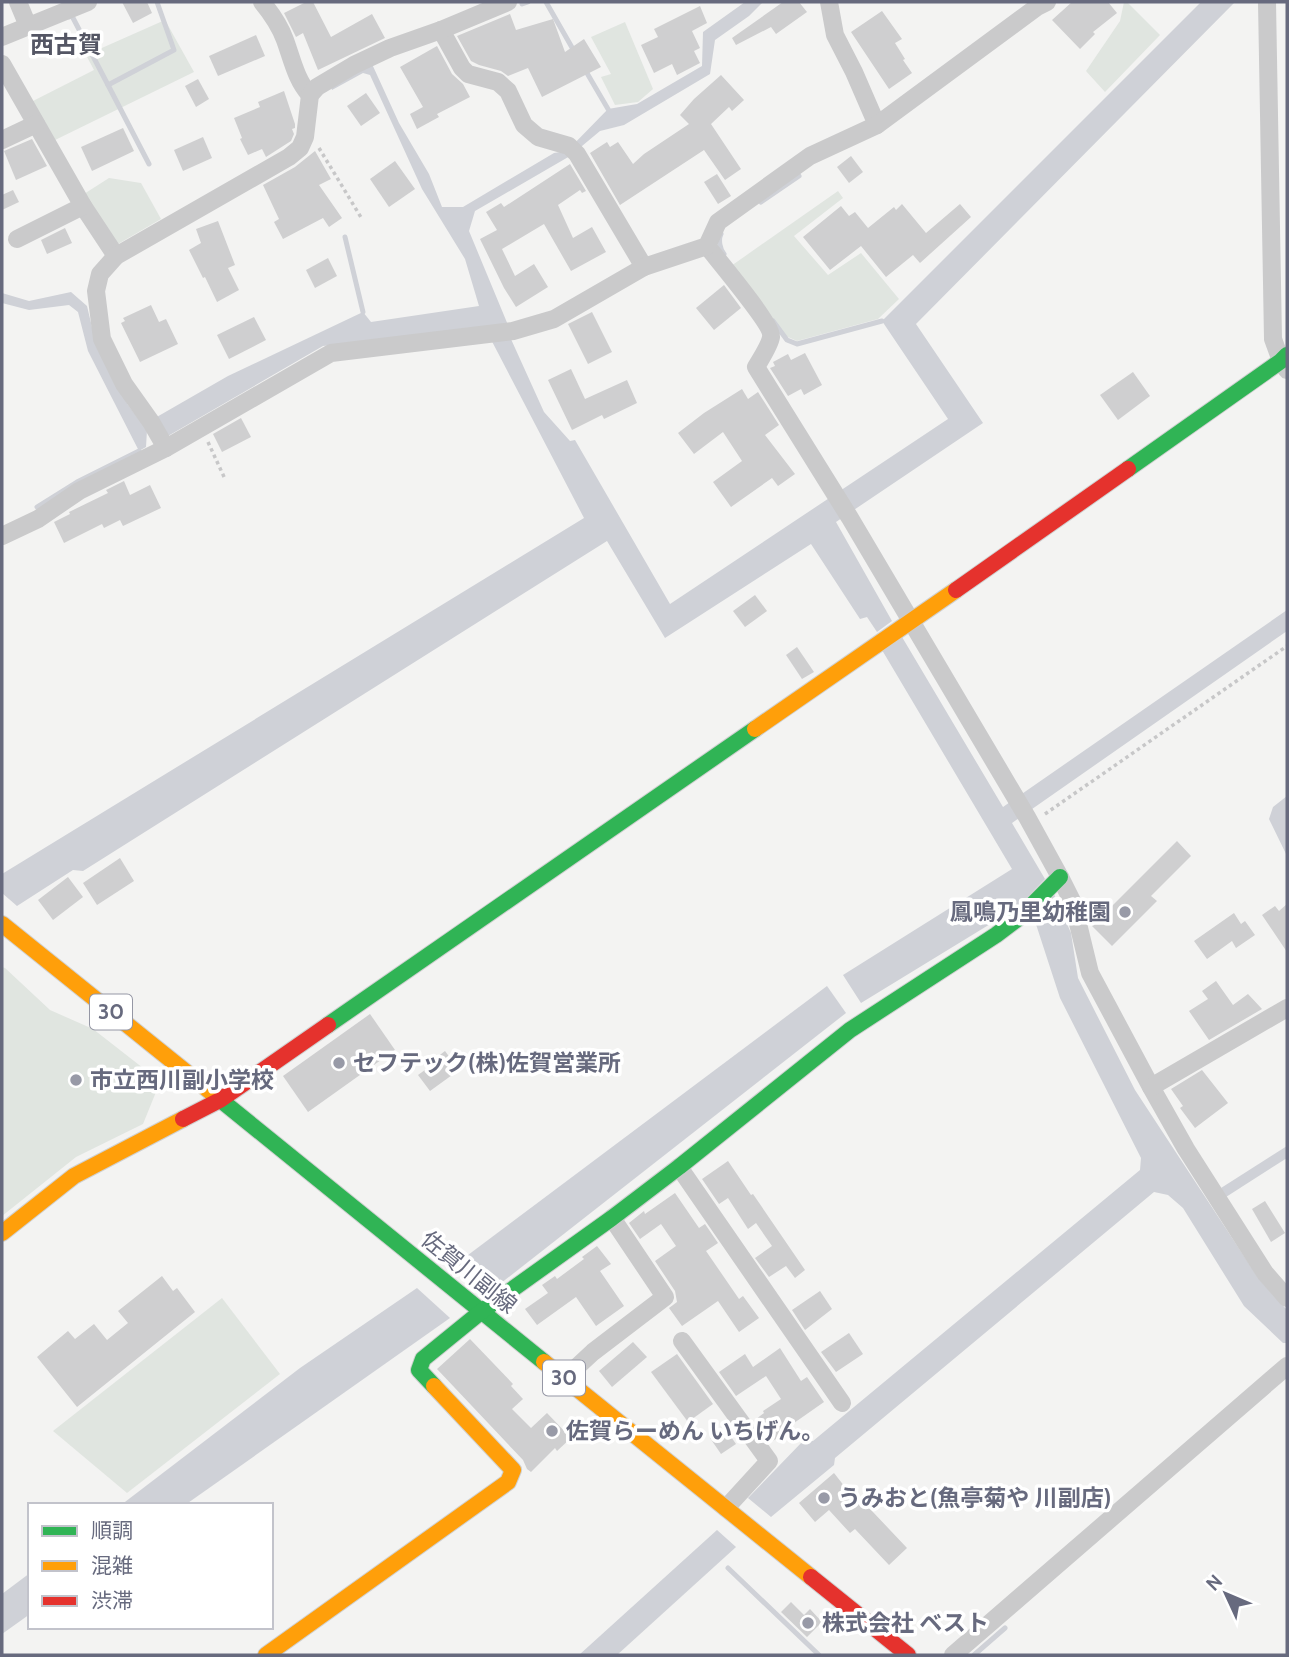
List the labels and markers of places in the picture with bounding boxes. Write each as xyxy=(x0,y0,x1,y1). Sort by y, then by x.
place label: 鳳鳴乃里幼稚園 xyxy=(950,898,1111,926)
marker: 鳳鳴乃里幼稚園 xyxy=(1117,904,1133,920)
place label: セフテック(株)佐賀営業所 xyxy=(353,1049,621,1077)
marker: セフテック(株)佐賀営業所 xyxy=(331,1055,347,1071)
place label: 市立西川副小学校 xyxy=(90,1066,274,1094)
marker: 市立西川副小学校 xyxy=(68,1072,84,1088)
place label: 佐賀らーめん いちげん。 xyxy=(566,1417,824,1445)
marker: 佐賀らーめん いちげん。 xyxy=(544,1423,560,1439)
place label: うみおと(魚亭菊や 川副店) xyxy=(838,1484,1111,1512)
marker: うみおと(魚亭菊や 川副店) xyxy=(816,1490,832,1506)
place label: 株式会社 ベスト xyxy=(822,1609,989,1637)
marker: 株式会社 ベスト xyxy=(800,1615,816,1631)

